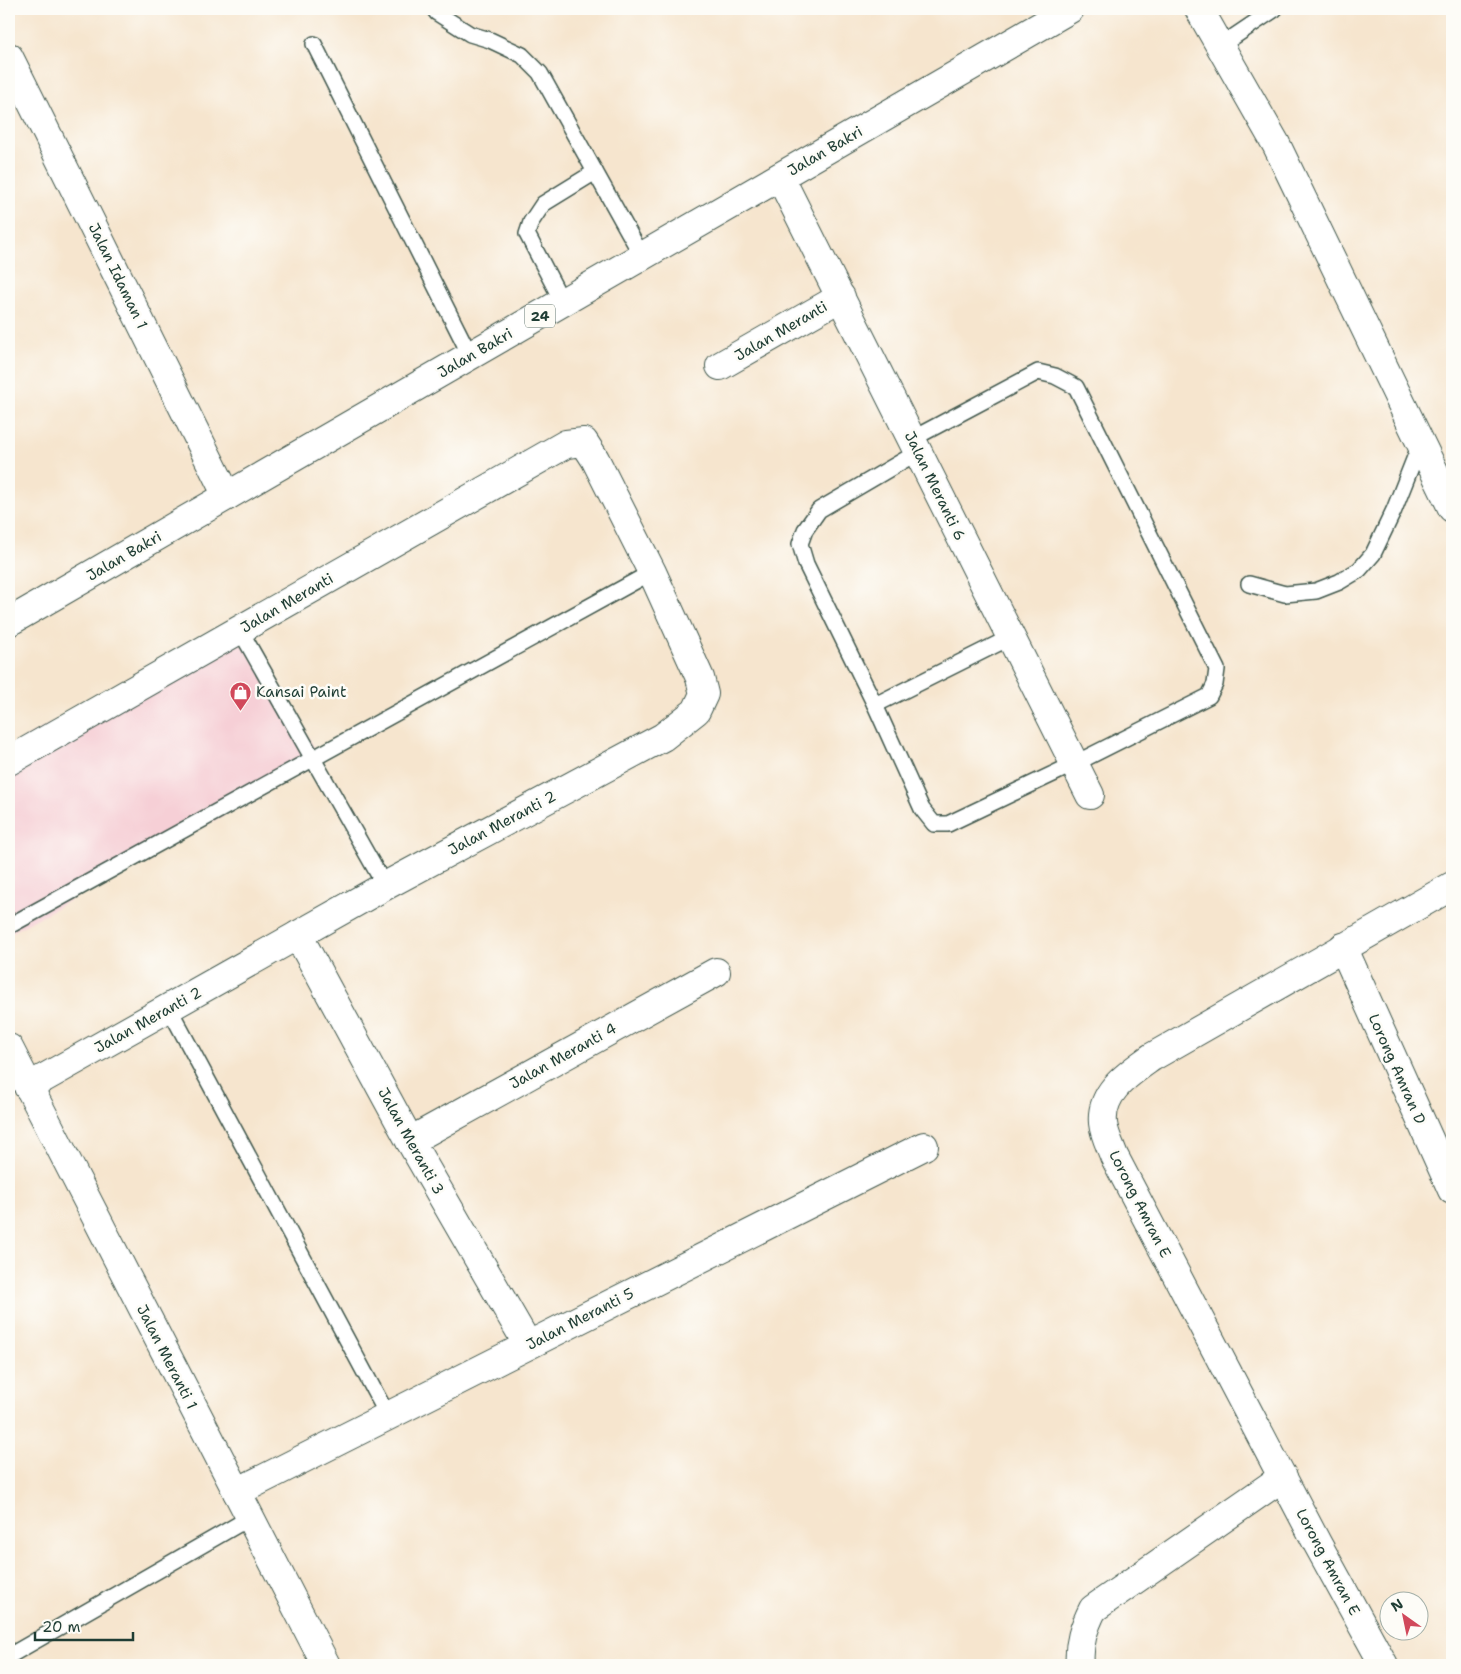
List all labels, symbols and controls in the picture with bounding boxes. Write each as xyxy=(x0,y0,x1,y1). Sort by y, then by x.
street label: Jalan Bakri xyxy=(784,121,866,181)
street label: Jalan Idaman 1 xyxy=(84,220,152,332)
street label: Jalan Meranti xyxy=(731,296,831,366)
road number: 24 xyxy=(525,304,555,328)
street label: Jalan Bakri xyxy=(434,323,516,383)
street label: Jalan Meranti 6 xyxy=(900,428,970,544)
street label: Jalan Bakri xyxy=(83,526,165,586)
street label: Jalan Meranti xyxy=(237,568,337,638)
shop icon: Kansai Paint xyxy=(228,680,252,711)
place label: Kansai Paint xyxy=(256,682,346,702)
street label: Jalan Meranti 2 xyxy=(445,786,559,860)
street label: Jalan Meranti 2 xyxy=(91,982,205,1058)
street label: Lorong Amran D xyxy=(1364,1011,1430,1127)
street label: Jalan Meranti 4 xyxy=(506,1018,620,1094)
street label: Jalan Meranti 3 xyxy=(373,1084,449,1198)
street label: Lorong Amran E xyxy=(1104,1147,1176,1261)
street label: Jalan Meranti 5 xyxy=(523,1283,637,1355)
street label: Jalan Meranti 1 xyxy=(132,1301,202,1413)
street label: Lorong Amran E xyxy=(1291,1505,1365,1619)
north arrow xyxy=(1378,1592,1428,1642)
text: N xyxy=(1387,1595,1406,1616)
scale bar xyxy=(35,1609,132,1641)
text: 20 m xyxy=(42,1617,81,1637)

